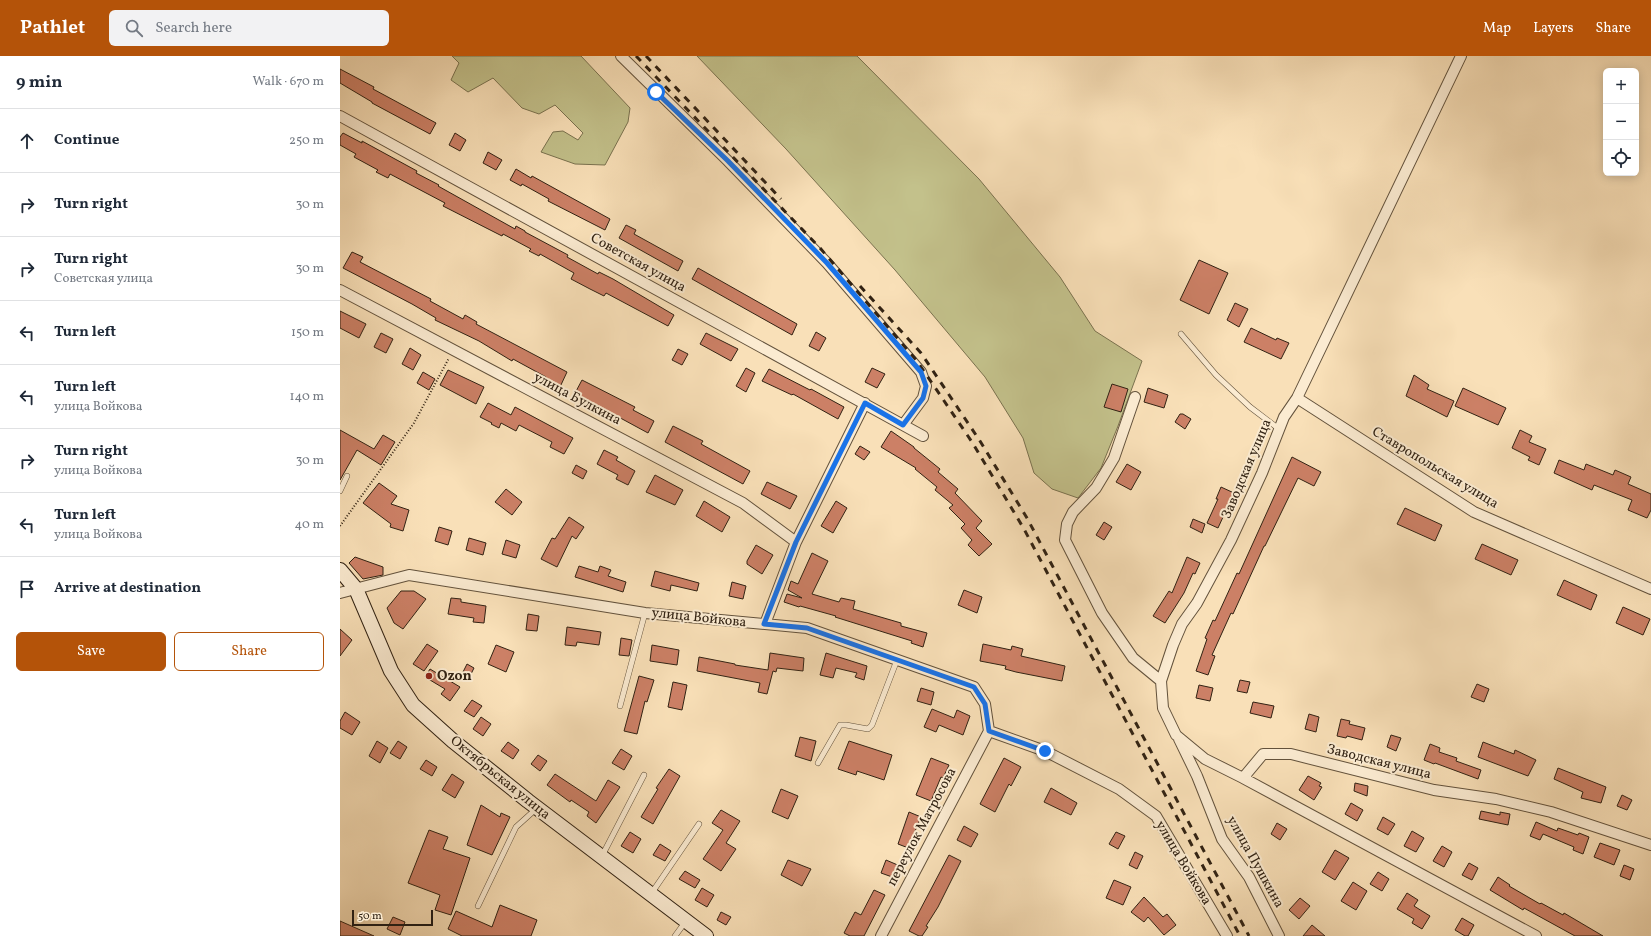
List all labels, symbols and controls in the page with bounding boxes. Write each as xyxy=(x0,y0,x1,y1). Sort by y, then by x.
search box xyxy=(109,10,389,46)
text: Pathlet xyxy=(20,15,85,41)
icon: search xyxy=(123,17,145,39)
text: Search here xyxy=(155,18,232,39)
text: Map xyxy=(1483,19,1511,38)
text: Layers xyxy=(1533,19,1573,38)
text: Share xyxy=(1595,19,1631,38)
map controls xyxy=(1603,68,1639,176)
button: + xyxy=(1603,68,1639,104)
text: 9 min xyxy=(16,71,62,94)
text: Walk · 670 m xyxy=(252,73,324,91)
route start xyxy=(647,83,665,101)
button: − xyxy=(1603,104,1639,140)
icon: ahead xyxy=(16,130,38,152)
text: Continue xyxy=(54,130,119,151)
text: 250 m xyxy=(289,132,324,150)
button: locate xyxy=(1603,140,1639,176)
icon: right xyxy=(16,194,38,216)
text: Turn right xyxy=(54,194,128,215)
text: 30 m xyxy=(296,196,324,214)
street label: Советская улица xyxy=(587,229,689,297)
text: Turn right xyxy=(54,249,128,270)
icon: right xyxy=(16,258,38,280)
text: 30 m xyxy=(296,260,324,278)
text: Советская улица xyxy=(54,270,153,288)
icon: left xyxy=(16,322,38,344)
text: Turn left xyxy=(54,322,116,343)
text: 150 m xyxy=(291,324,324,342)
street label: улица Булкина xyxy=(530,368,624,430)
text: Turn left xyxy=(54,377,116,398)
icon: left xyxy=(16,386,38,408)
text: 140 m xyxy=(290,388,324,406)
text: улица Войкова xyxy=(54,398,142,416)
street label: Заводская улица xyxy=(1217,416,1277,522)
street label: Ставропольская улица xyxy=(1368,423,1502,513)
text: Turn right xyxy=(54,441,128,462)
icon: right xyxy=(16,450,38,472)
text: 30 m xyxy=(296,452,324,470)
text: улица Войкова xyxy=(54,462,142,480)
text: Turn left xyxy=(54,505,116,526)
icon: left xyxy=(16,514,38,536)
text: 40 m xyxy=(295,516,324,534)
text: улица Войкова xyxy=(54,526,142,544)
icon: arrive xyxy=(16,578,38,600)
text: Arrive at destination xyxy=(54,578,201,599)
street label: улица Войкова xyxy=(651,604,747,632)
button: Save xyxy=(16,632,166,671)
button: Share xyxy=(174,632,324,671)
place label: Ozon xyxy=(437,667,472,686)
marker: Ozon xyxy=(424,671,434,681)
street label: Октябрьская улица xyxy=(446,732,554,824)
street label: Заводская улица xyxy=(1325,740,1433,784)
route end xyxy=(1036,742,1054,760)
street label: переулок Матросова xyxy=(883,764,961,889)
street label: улица Пушкина xyxy=(1222,813,1288,911)
street label: улица Войкова xyxy=(1150,817,1216,909)
scale bar xyxy=(352,908,433,927)
text: 50 m xyxy=(358,909,382,924)

